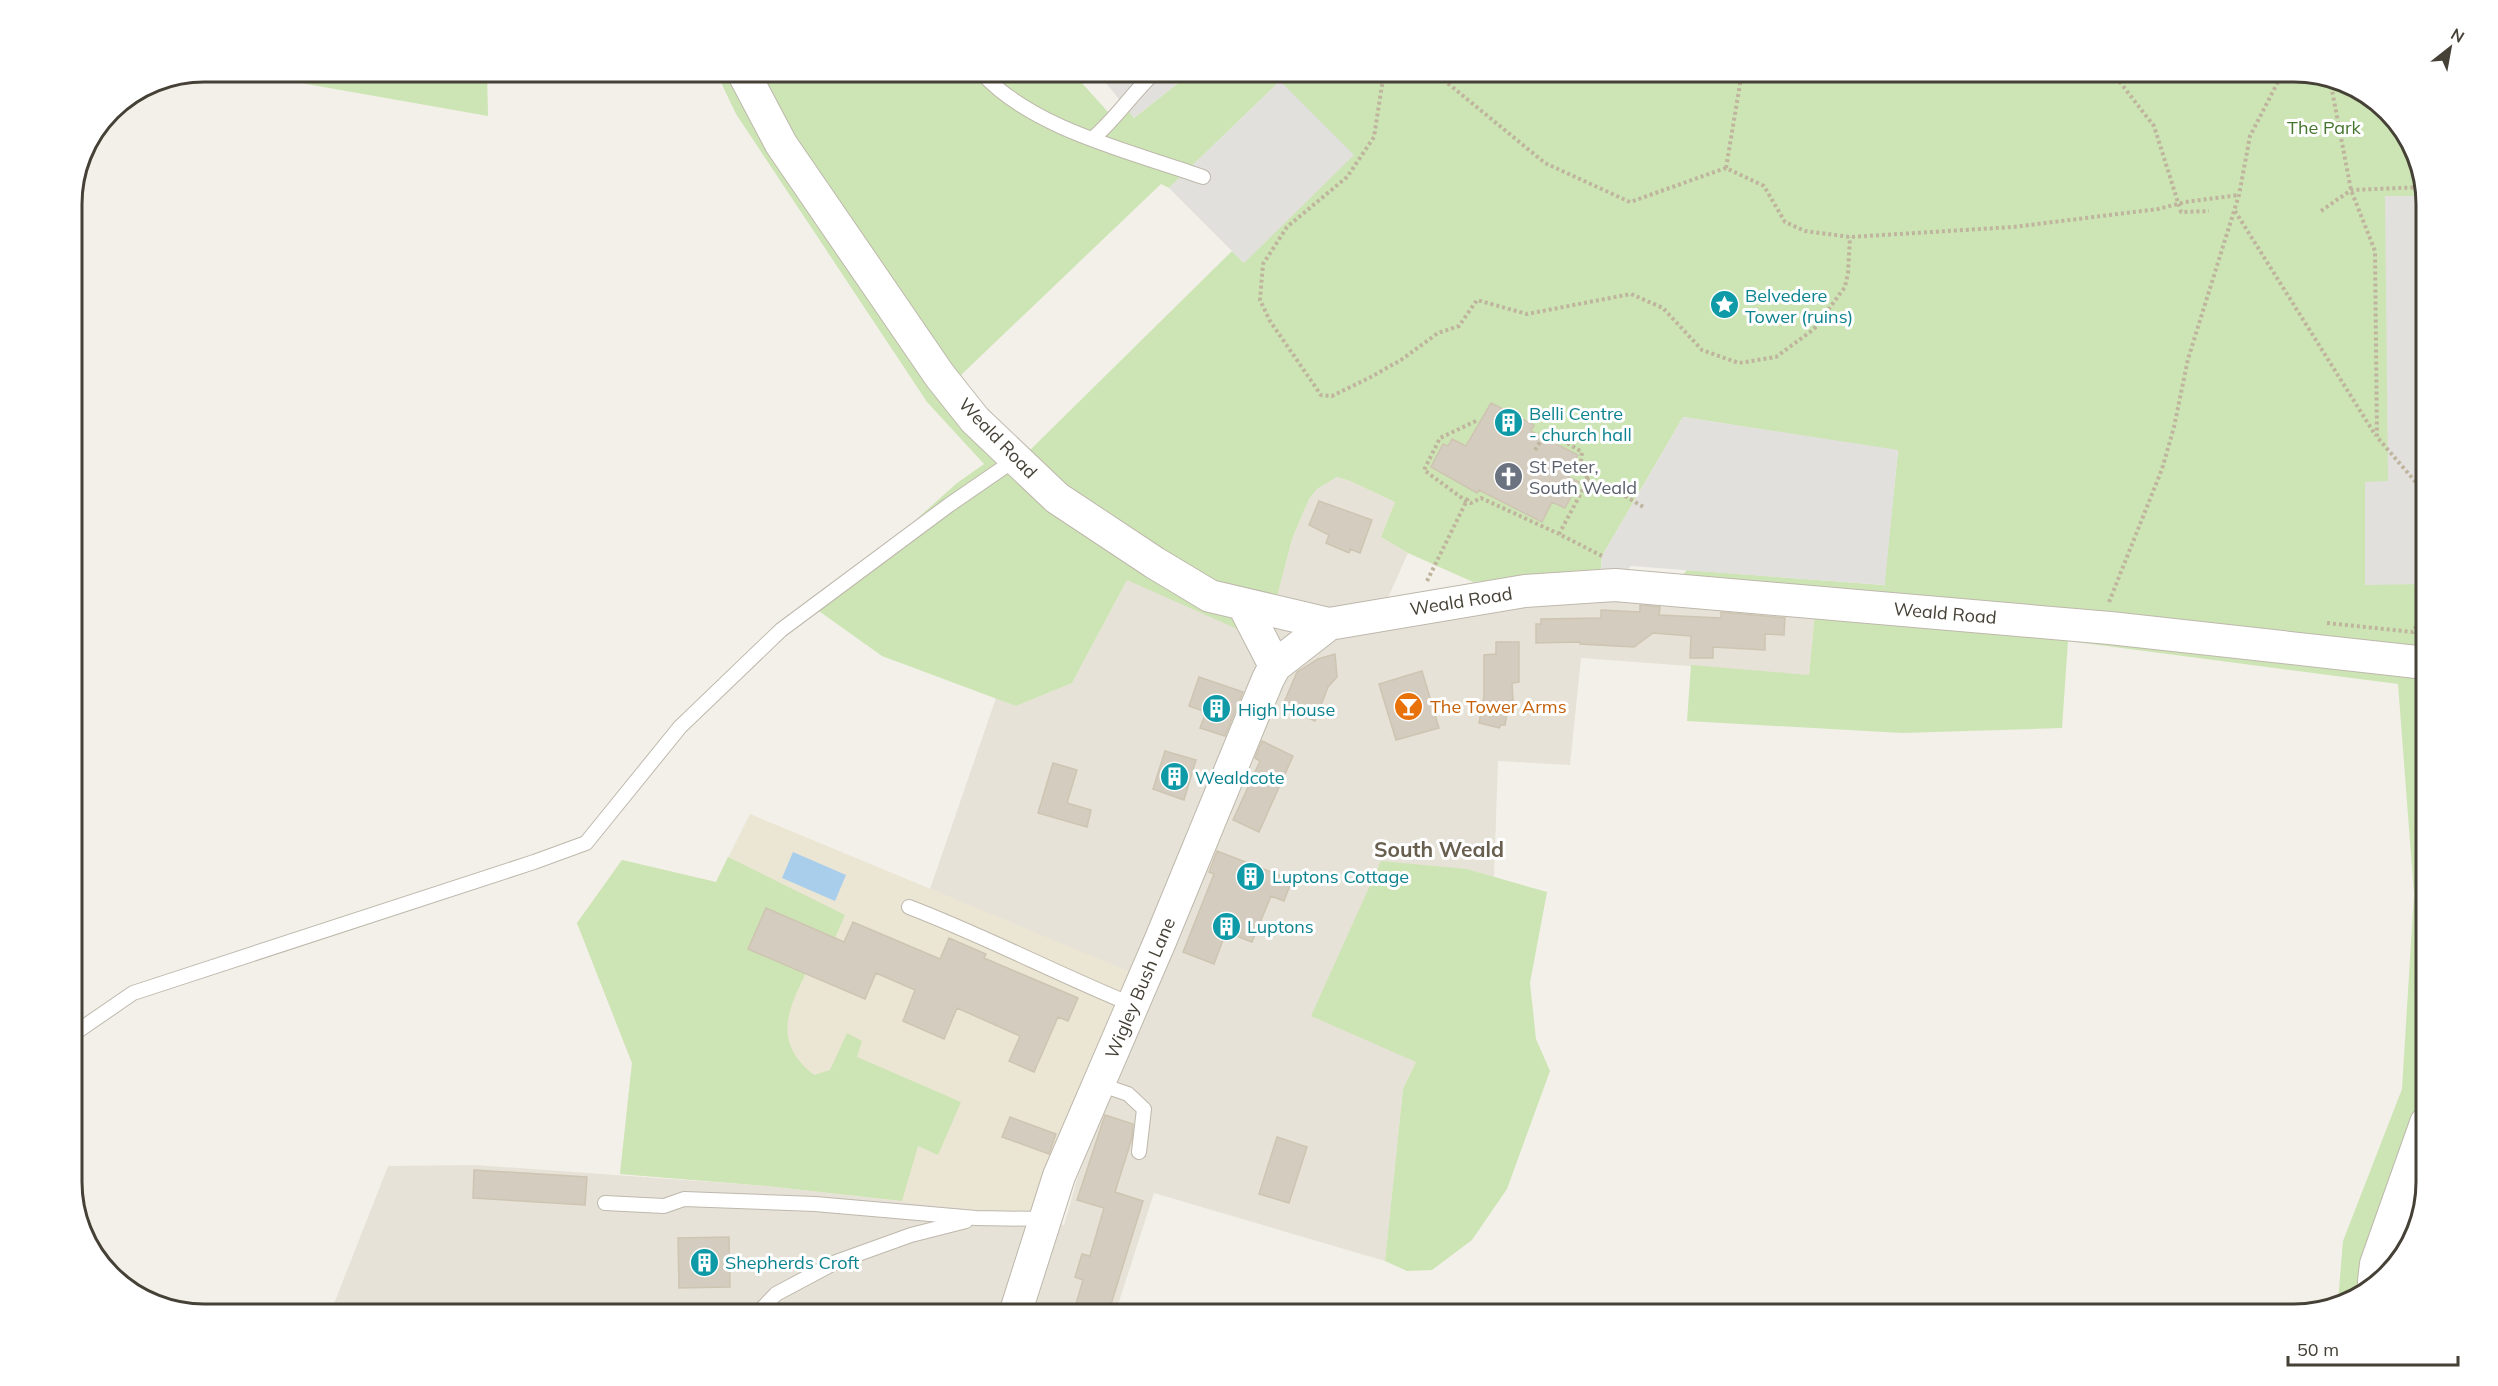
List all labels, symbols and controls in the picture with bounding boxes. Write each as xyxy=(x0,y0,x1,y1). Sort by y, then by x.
north arrow xyxy=(2420,18,2480,78)
text: N xyxy=(2447,23,2468,47)
park label: The Park xyxy=(2287,116,2362,139)
place label: Belvedere Tower (ruins) xyxy=(1745,284,1853,328)
place icon: Belvedere Tower (ruins) xyxy=(1708,289,1740,321)
street label: Weald Road xyxy=(954,393,1042,483)
place label: Belli Centre - church hall xyxy=(1529,402,1632,446)
building icon: Belli Centre - church hall xyxy=(1492,407,1524,439)
place label: St Peter, South Weald xyxy=(1529,455,1637,499)
church icon: St Peter, South Weald xyxy=(1492,460,1524,492)
street label: Weald Road xyxy=(1408,582,1514,620)
street label: Weald Road xyxy=(1892,597,1998,629)
bar icon: The Tower Arms xyxy=(1393,690,1425,722)
building icon: High House xyxy=(1201,693,1233,725)
place label: The Tower Arms xyxy=(1430,695,1567,718)
place label: High House xyxy=(1238,698,1335,721)
building icon: Wealdcote xyxy=(1158,761,1190,793)
place label: Wealdcote xyxy=(1195,766,1285,789)
district label: South Weald xyxy=(1374,836,1504,862)
building icon: Luptons Cottage xyxy=(1235,860,1267,892)
place label: Luptons Cottage xyxy=(1272,865,1409,888)
building icon: Luptons xyxy=(1210,910,1242,942)
street label: Wigley Bush Lane xyxy=(1100,914,1180,1062)
place label: Luptons xyxy=(1247,915,1314,938)
building icon: Shepherds Croft xyxy=(688,1246,720,1278)
place label: Shepherds Croft xyxy=(725,1251,859,1274)
scale bar xyxy=(2288,1329,2458,1367)
text: 50 m xyxy=(2297,1338,2339,1361)

